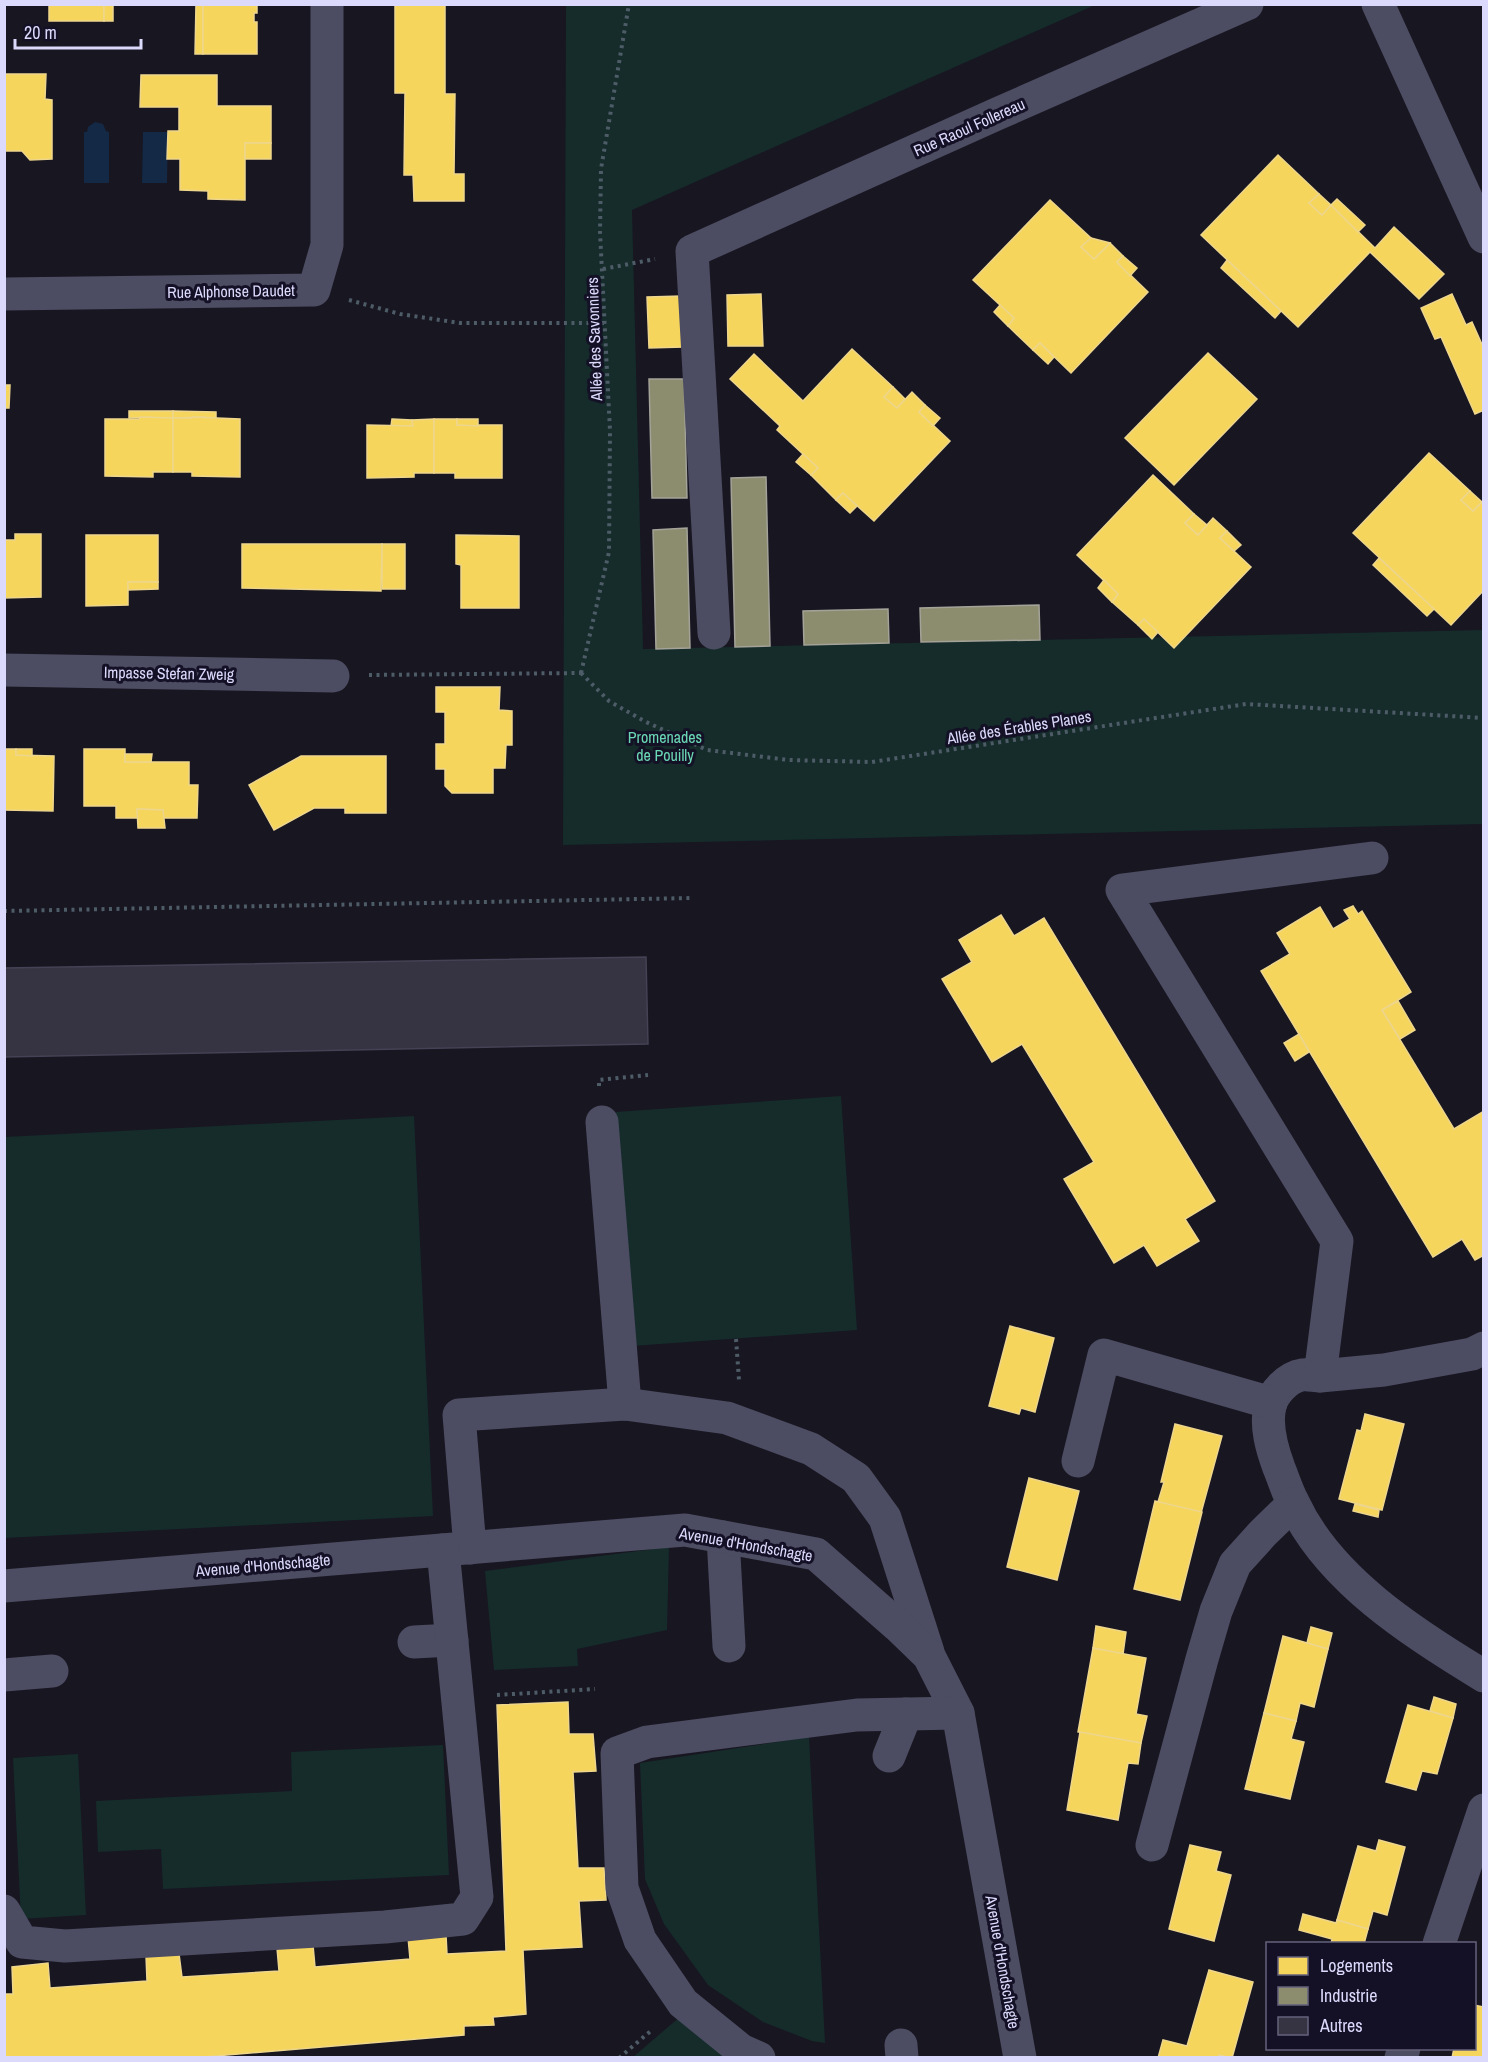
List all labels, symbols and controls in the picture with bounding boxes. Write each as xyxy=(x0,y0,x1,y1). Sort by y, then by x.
scale bar xyxy=(15,12,141,50)
text: 20 m xyxy=(24,20,57,45)
street label: Rue Raoul Follereau xyxy=(910,93,1028,161)
street label: Allée des Savonniers xyxy=(581,277,607,402)
street label: Rue Alphonse Daudet xyxy=(167,279,295,303)
street label: Impasse Stefan Zweig xyxy=(104,661,235,685)
street label: Allée des Érables Planes xyxy=(944,705,1093,749)
park label: Promenades de Pouilly xyxy=(628,726,702,766)
street label: Avenue d'Hondschagte xyxy=(677,1521,814,1567)
street label: Avenue d'Hondschagte xyxy=(194,1548,331,1582)
street label: Avenue d'Hondschagte xyxy=(980,1893,1026,2030)
legend xyxy=(1266,1942,1476,2050)
text: Logements xyxy=(1320,1953,1393,1978)
text: Industrie xyxy=(1320,1983,1377,2008)
text: Autres xyxy=(1319,2013,1363,2038)

